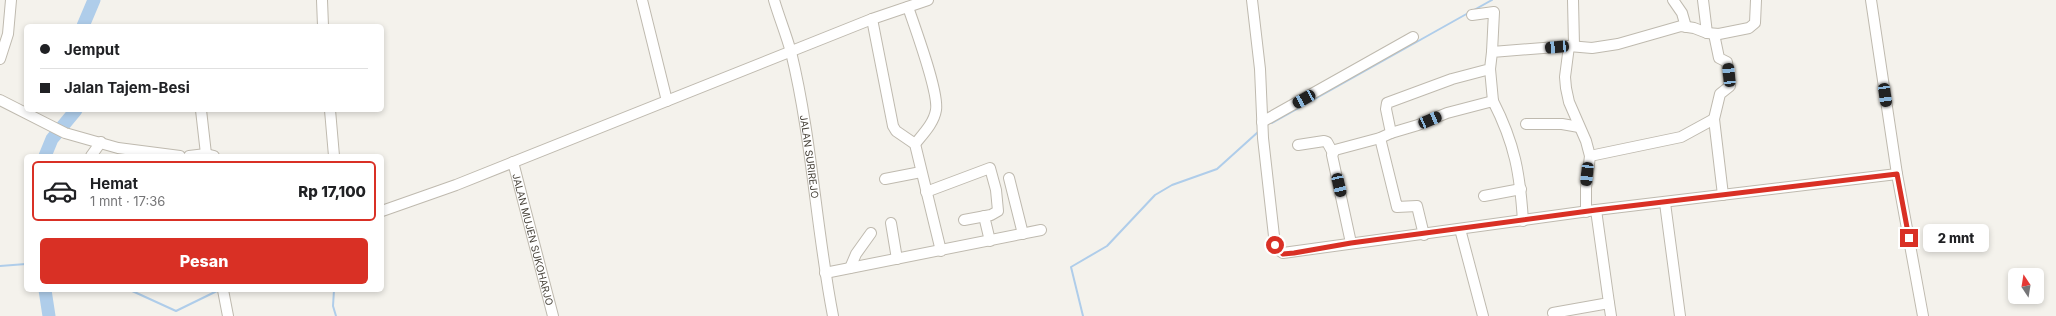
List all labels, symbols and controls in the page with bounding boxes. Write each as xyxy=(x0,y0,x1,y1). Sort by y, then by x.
text: Jemput xyxy=(64,40,120,59)
car xyxy=(1545,40,1569,54)
car xyxy=(1722,62,1736,88)
text: Jalan Tajem-Besi xyxy=(64,78,190,97)
car xyxy=(1877,82,1893,108)
car xyxy=(1291,88,1317,110)
car xyxy=(1417,110,1443,130)
street label: JALAN SURIREJO xyxy=(798,114,821,199)
car xyxy=(1580,161,1594,187)
street label: JALAN MUJEN SUKOHARJO xyxy=(510,172,556,307)
car xyxy=(1330,172,1348,198)
icon: car xyxy=(42,173,78,209)
text: Hemat xyxy=(90,174,138,193)
text: Rp 17,100 xyxy=(298,182,366,201)
text: 1 mnt · 17:36 xyxy=(90,193,165,209)
callout: 2 mnt xyxy=(1923,224,1989,252)
route end xyxy=(1900,229,1918,247)
text: 2 mnt xyxy=(1938,230,1974,246)
route start xyxy=(1266,236,1284,254)
button: Pesan xyxy=(40,238,368,284)
north arrow xyxy=(2008,268,2044,304)
map controls xyxy=(2008,268,2044,304)

